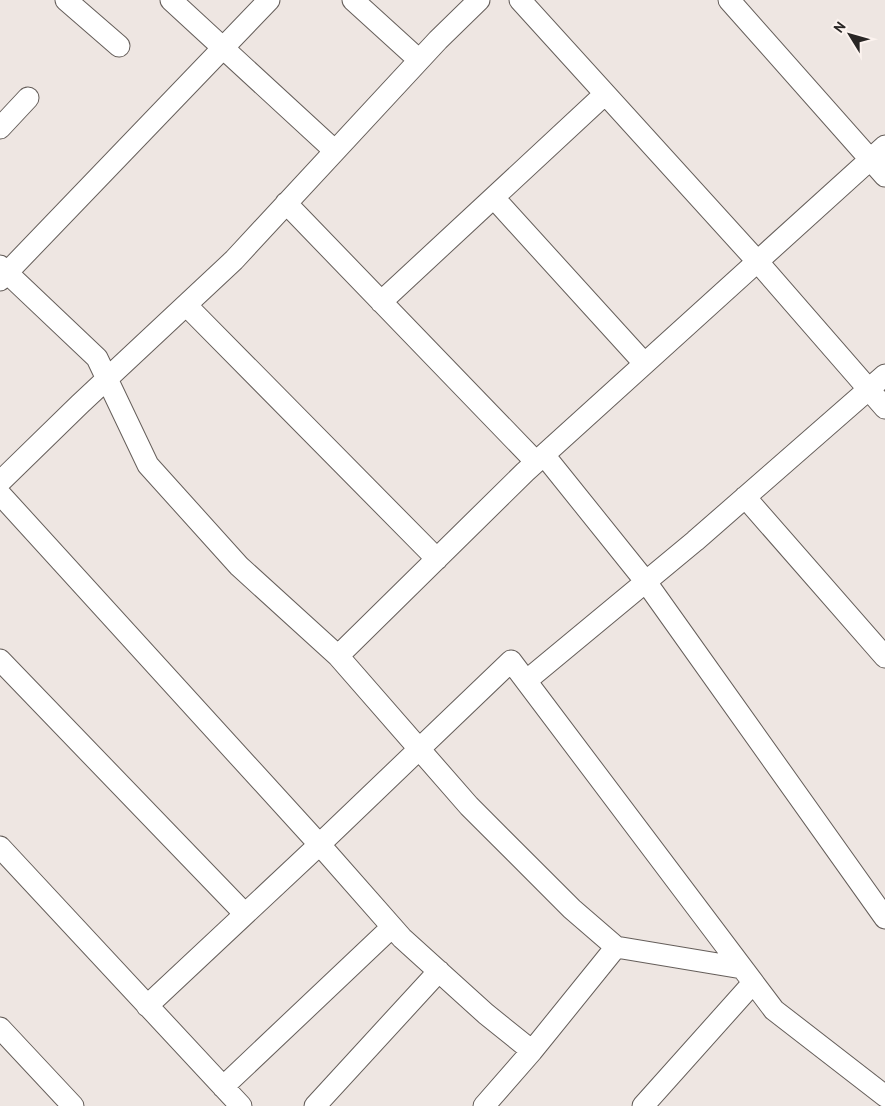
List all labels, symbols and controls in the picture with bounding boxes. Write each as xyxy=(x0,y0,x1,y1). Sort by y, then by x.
north arrow xyxy=(825,10,875,60)
text: N xyxy=(830,18,850,36)

